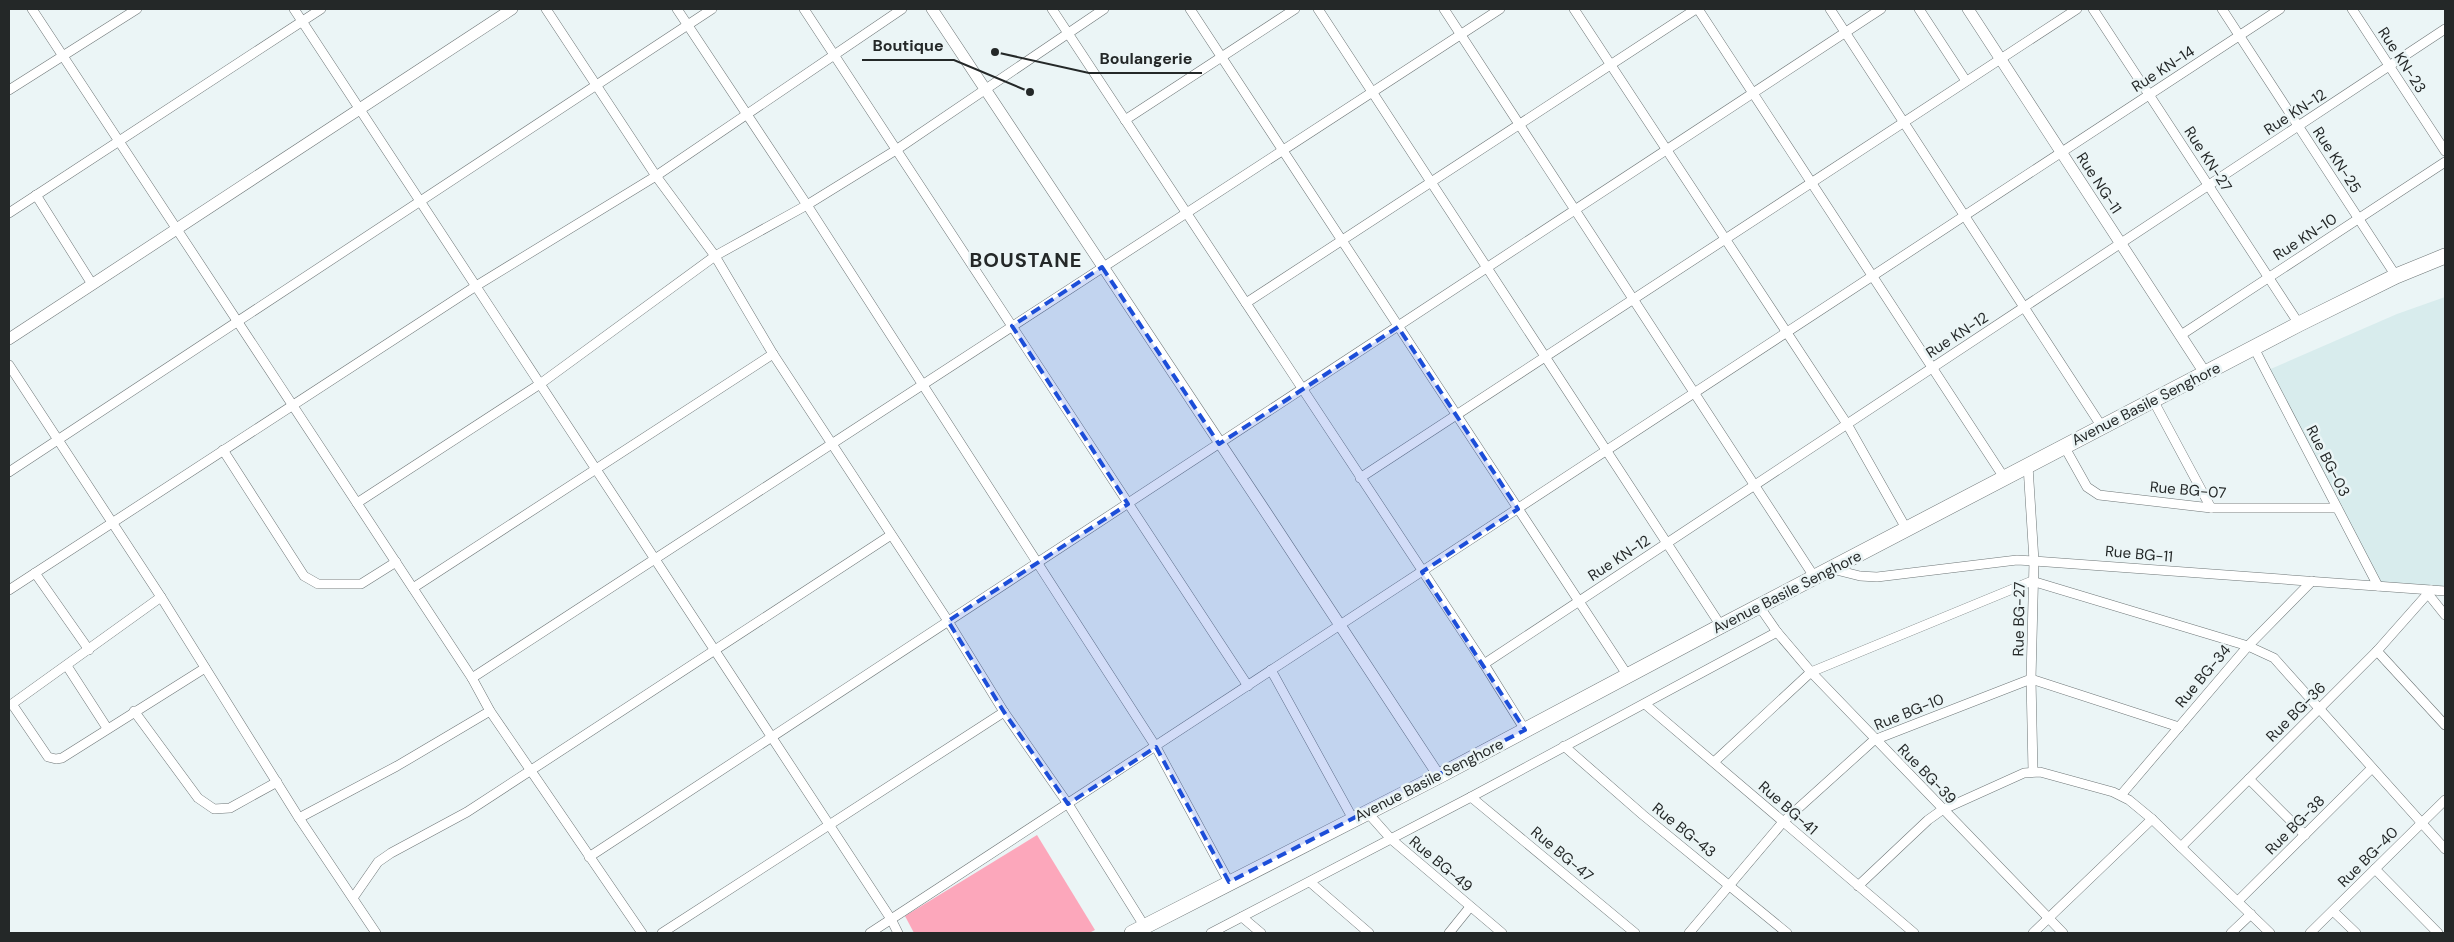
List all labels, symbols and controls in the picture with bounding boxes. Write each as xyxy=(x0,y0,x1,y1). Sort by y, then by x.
street label: Rue KN-23 xyxy=(2373,23,2431,97)
callout: Boutique xyxy=(862,29,954,60)
text: Boutique xyxy=(872,35,944,56)
street label: Rue KN-14 xyxy=(2128,41,2198,97)
callout: Boulangerie xyxy=(1089,42,1202,73)
text: Boulangerie xyxy=(1100,48,1192,69)
street label: Rue KN-12 xyxy=(2260,84,2330,140)
street label: Rue KN-27 xyxy=(2180,123,2236,195)
street label: Rue KN-25 xyxy=(2308,123,2366,197)
street label: Rue NG-11 xyxy=(2072,149,2126,217)
street label: Rue KN-10 xyxy=(2269,209,2341,265)
district label: BOUSTANE xyxy=(970,247,1082,273)
street label: Rue KN-12 xyxy=(1922,307,1992,363)
street label: Avenue Basile Senghore xyxy=(2068,358,2224,450)
street label: Rue BG-03 xyxy=(2301,422,2355,500)
street label: Rue BG-07 xyxy=(2149,477,2227,503)
street label: Rue KN-12 xyxy=(1584,530,1654,586)
street label: Rue BG-11 xyxy=(2104,541,2174,567)
street label: Avenue Basile Senghore xyxy=(1709,546,1865,638)
street label: Rue BG-27 xyxy=(2008,581,2030,657)
street label: Rue BG-34 xyxy=(2171,640,2235,712)
street label: Rue BG-36 xyxy=(2262,678,2330,746)
street label: Rue BG-10 xyxy=(1871,689,1947,735)
street label: Avenue Basile Senghore xyxy=(1351,734,1507,826)
street label: Rue BG-39 xyxy=(1893,740,1961,808)
street label: Rue BG-41 xyxy=(1754,777,1822,839)
street label: Rue BG-38 xyxy=(2261,791,2329,859)
street label: Rue BG-43 xyxy=(1648,798,1720,862)
street label: Rue BG-47 xyxy=(1527,822,1597,886)
street label: Rue BG-40 xyxy=(2333,822,2403,892)
street label: Rue BG-49 xyxy=(1405,832,1477,896)

